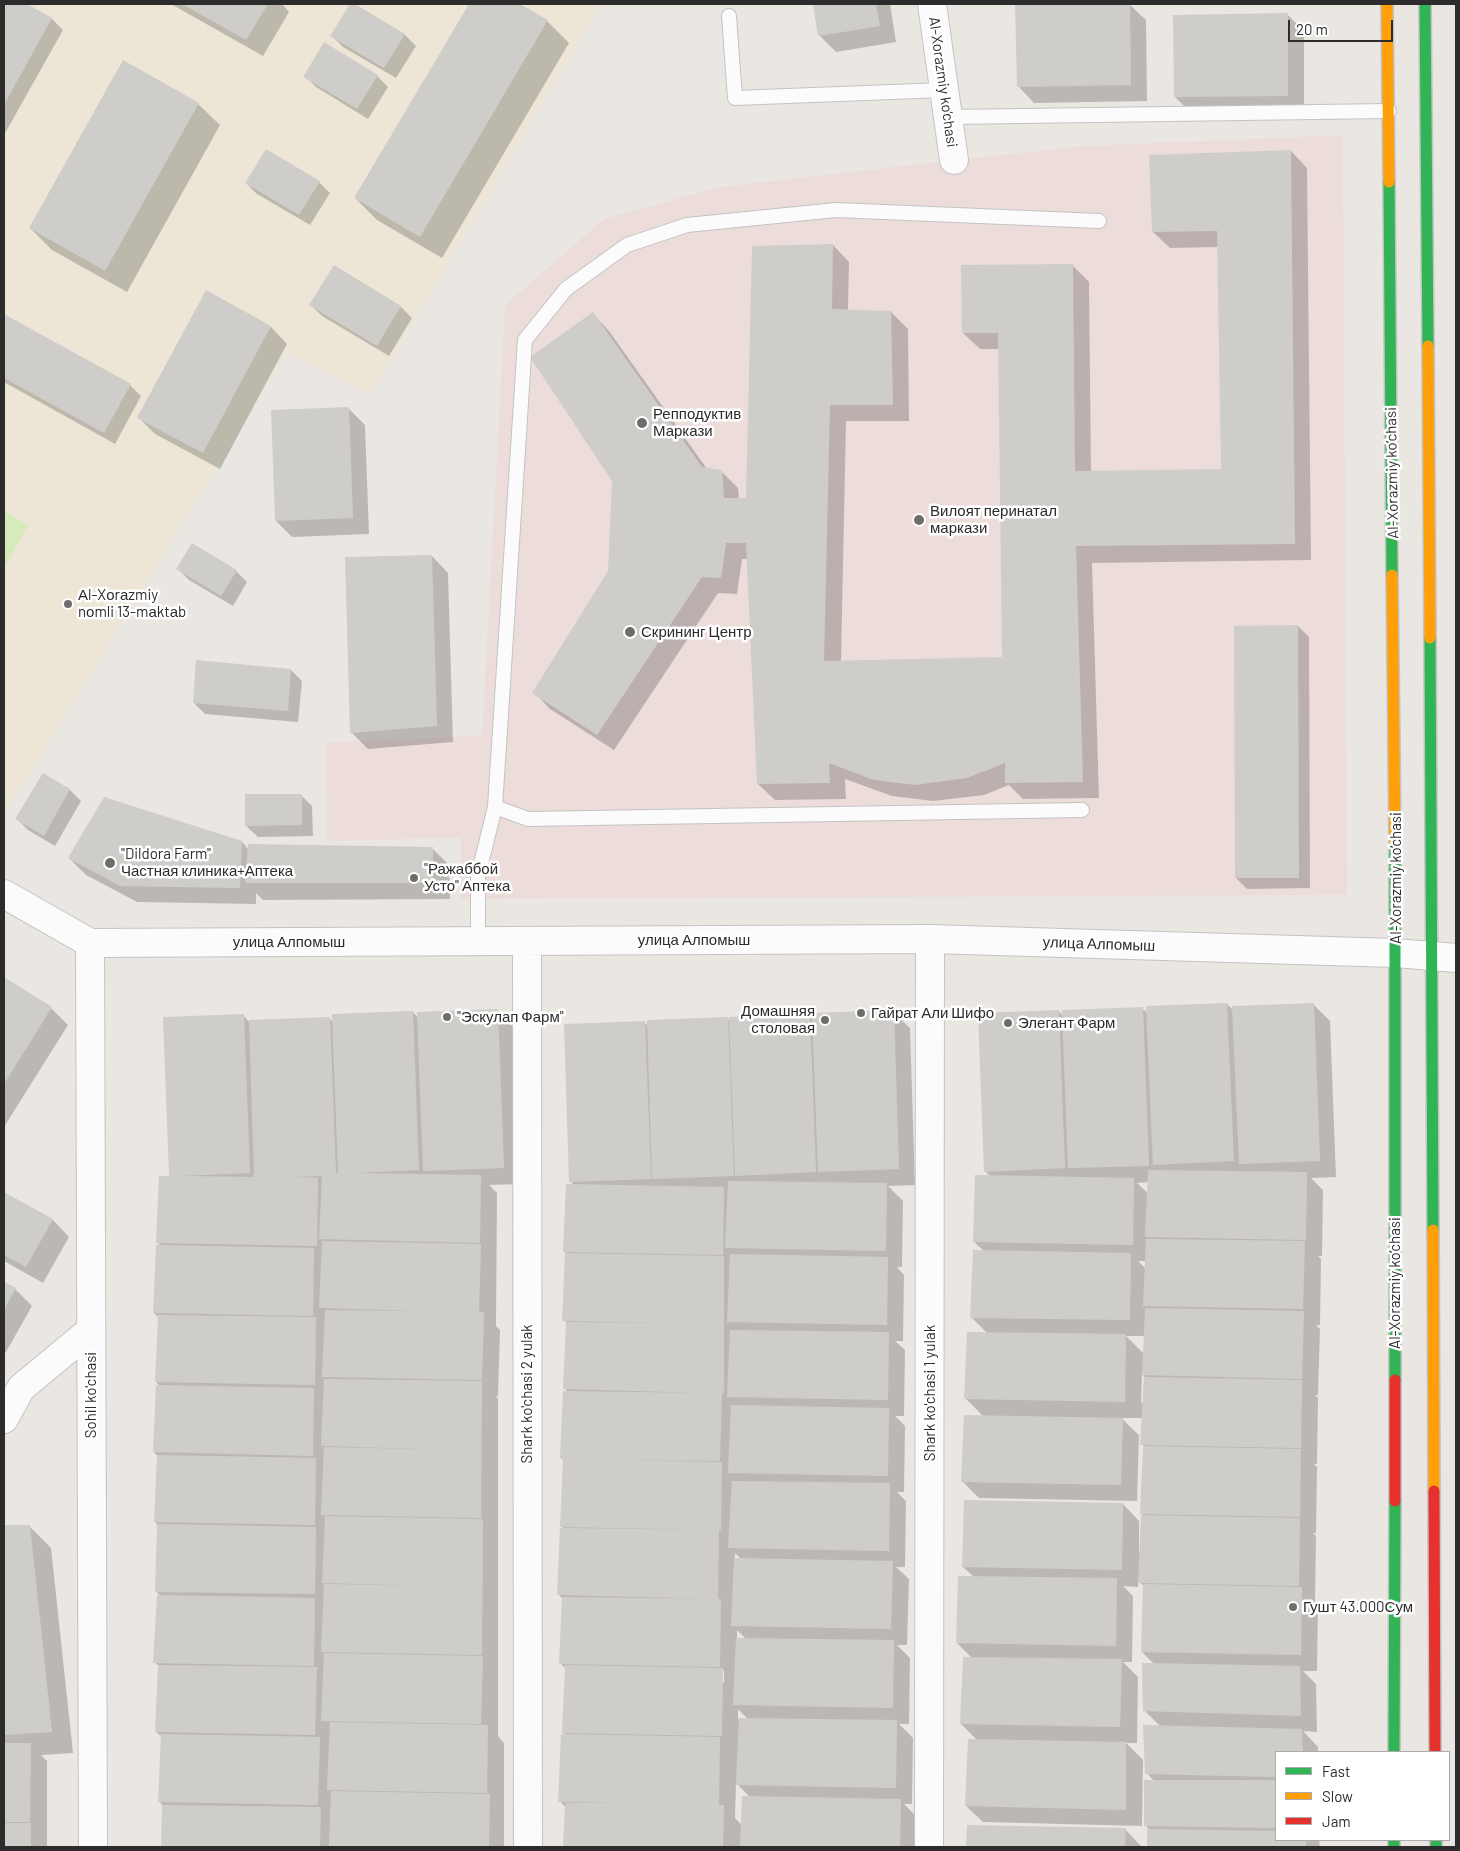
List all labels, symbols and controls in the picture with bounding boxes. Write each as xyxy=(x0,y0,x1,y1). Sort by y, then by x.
scale bar xyxy=(1290,10,1395,42)
street label: Al-Xorazmiy ko’chasi xyxy=(925,15,961,149)
text: 20 m xyxy=(1296,20,1328,38)
place label: Репподуктив Маркази xyxy=(653,405,741,440)
street label: Al-Xorazmiy ko’chasi xyxy=(1382,407,1402,539)
marker: Репподуктив Маркази xyxy=(635,416,649,430)
place label: Вилоят перинатал маркази xyxy=(930,502,1057,537)
marker: Вилоят перинатал маркази xyxy=(912,513,926,527)
place label: Аl-Xоrаzmiy nоmli 13-mаktаb xyxy=(78,586,186,621)
marker: Аl-Xоrаzmiy nоmli 13-mаktаb xyxy=(62,598,74,610)
place label: Скрининг Центр xyxy=(641,623,751,641)
marker: Скрининг Центр xyxy=(623,625,637,639)
street label: Al-Xorazmiy ko’chasi xyxy=(1387,812,1405,944)
place label: "Dildora Farm" Частная клиника+Аптека xyxy=(121,845,293,880)
marker: "Dildora Farm" Частная клиника+Аптека xyxy=(103,856,117,870)
place label: "Ражаббой Усто" Аптека xyxy=(424,860,510,895)
marker: "Ражаббой Усто" Аптека xyxy=(408,872,420,884)
street label: улица Алпомыш xyxy=(638,931,750,949)
street label: улица Алпомыш xyxy=(233,933,345,951)
street label: улица Алпомыш xyxy=(1042,933,1156,955)
place label: Домашняя столовая xyxy=(741,1002,815,1037)
place label: Гайрат Али Шифо xyxy=(871,1004,994,1022)
marker: Гайрат Али Шифо xyxy=(855,1007,867,1019)
place label: "Эскулап Фарм" xyxy=(457,1008,564,1026)
marker: "Эскулап Фарм" xyxy=(441,1011,453,1023)
marker: Домашняя столовая xyxy=(819,1014,831,1026)
place label: Элегант Фарм xyxy=(1018,1014,1115,1032)
marker: Элегант Фарм xyxy=(1002,1017,1014,1029)
street label: Al-Xorazmiy ko’chasi xyxy=(1386,1217,1404,1349)
street label: Shark ko'chasi 2 yulak xyxy=(518,1324,536,1464)
street label: Shark ko'chasi 1 yulak xyxy=(921,1325,939,1461)
street label: Sohil ko'chasi xyxy=(82,1352,100,1438)
place label: Гушт 43.000Сум xyxy=(1303,1598,1413,1616)
marker: Гушт 43.000Сум xyxy=(1287,1601,1299,1613)
legend xyxy=(1275,1751,1450,1841)
text: Fast xyxy=(1322,1762,1350,1780)
text: Slow xyxy=(1322,1787,1353,1805)
text: Jam xyxy=(1322,1812,1351,1830)

